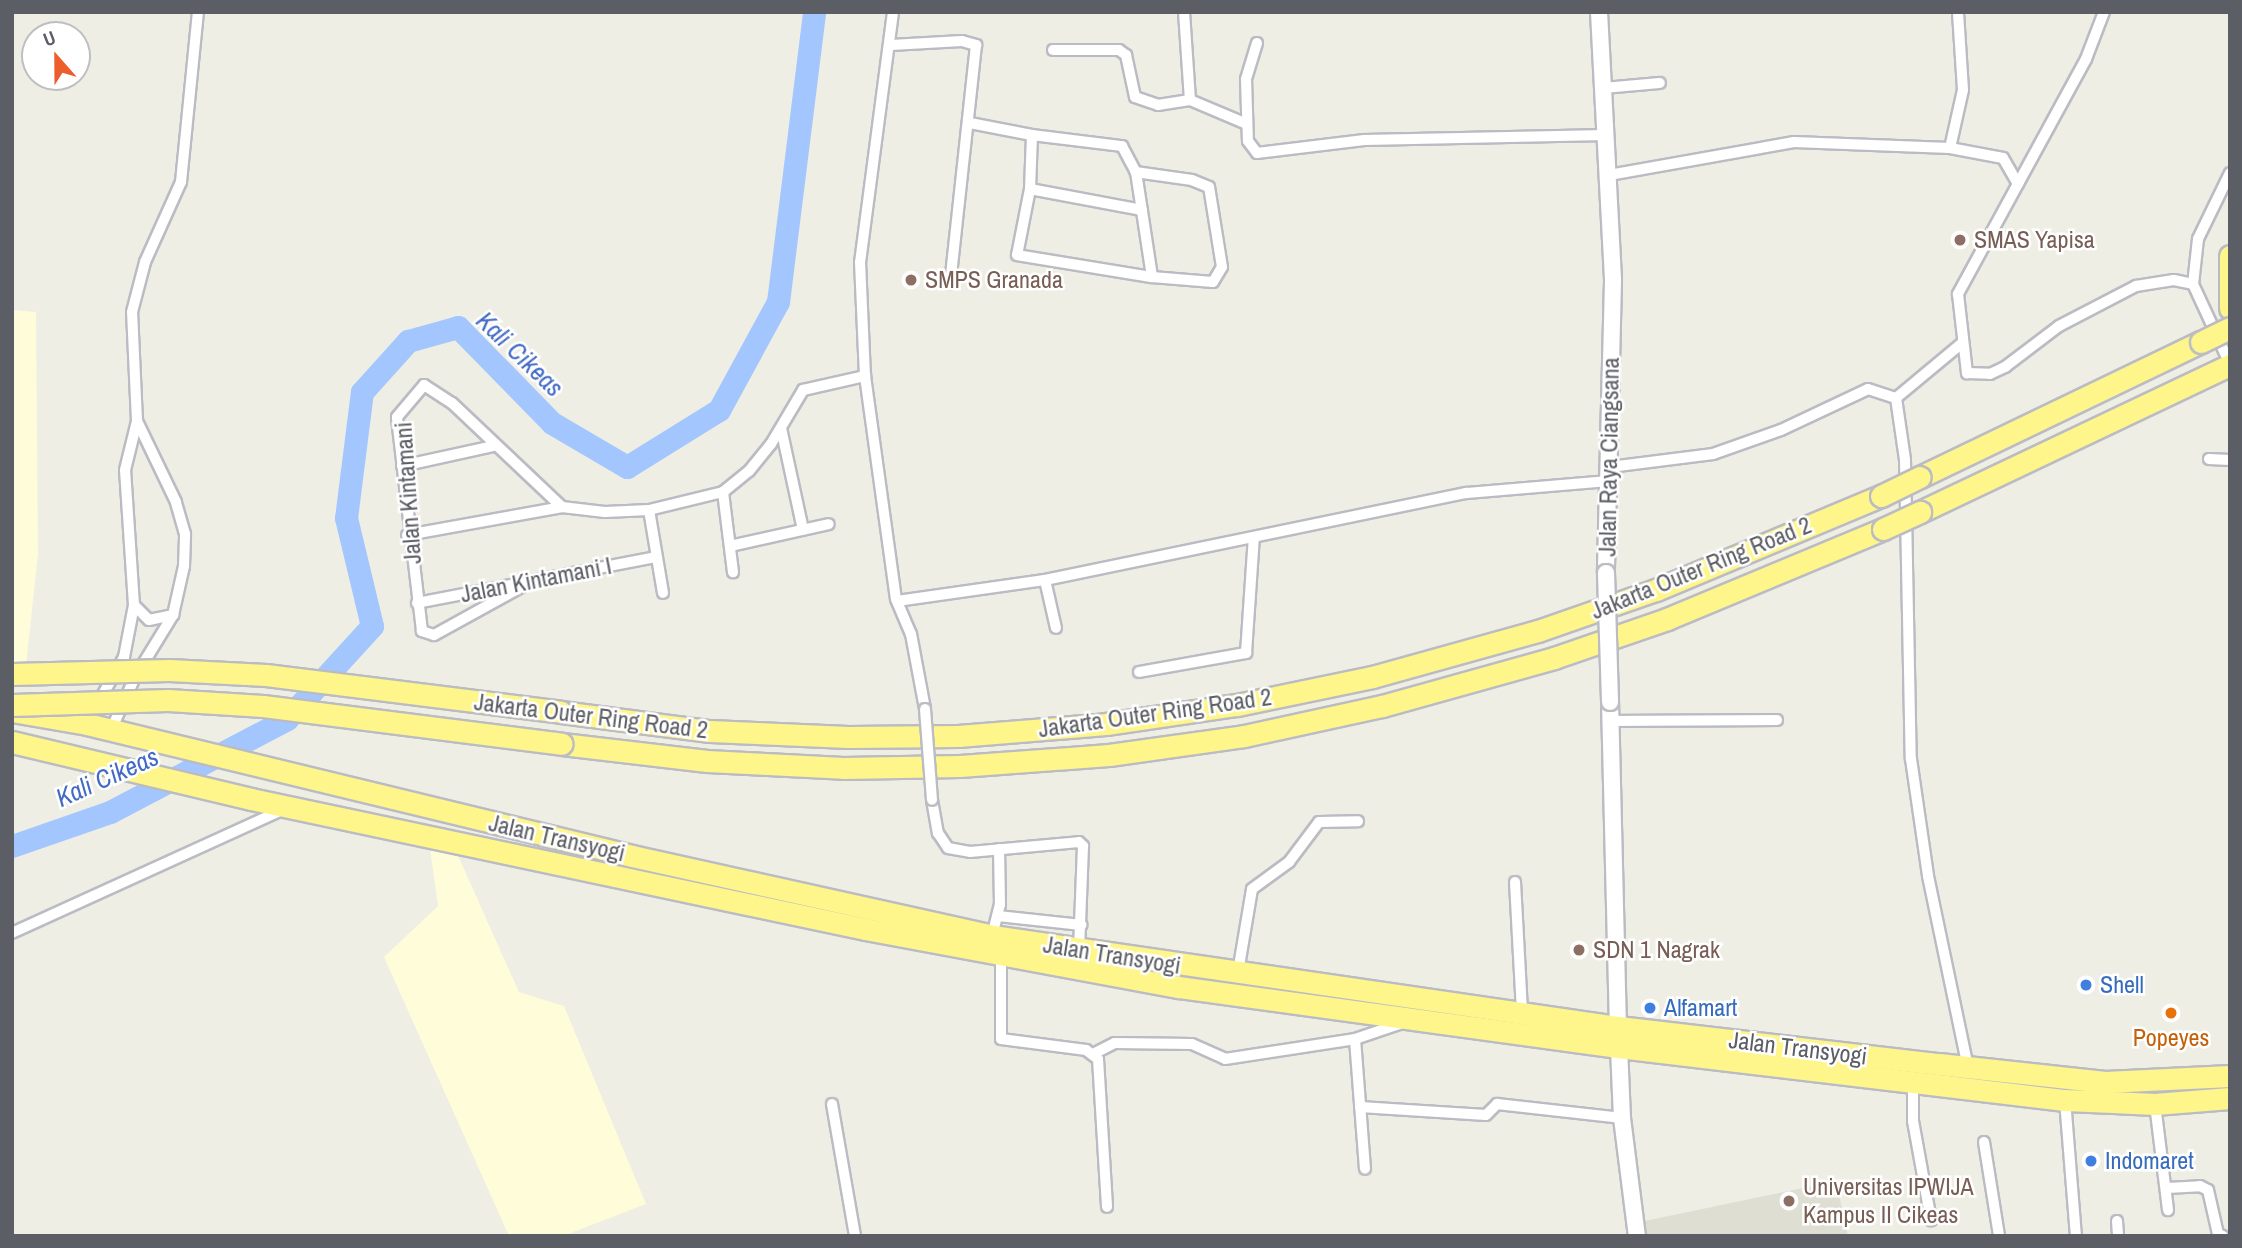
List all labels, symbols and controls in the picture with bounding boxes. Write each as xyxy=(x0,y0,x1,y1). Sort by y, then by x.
north arrow xyxy=(21,21,91,91)
text: U xyxy=(39,24,59,52)
place label: SMAS Yapisa xyxy=(1974,226,2095,254)
marker: SMAS Yapisa xyxy=(1952,232,1968,248)
place label: SMPS Granada xyxy=(925,266,1063,294)
marker: SMPS Granada xyxy=(903,272,919,288)
water label: Kali Cikeas xyxy=(470,305,570,403)
street label: Jalan Raya Ciangsana xyxy=(1593,357,1625,557)
street label: Jalan Kintamani xyxy=(389,421,427,565)
street label: Jakarta Outer Ring Road 2 xyxy=(1587,511,1815,625)
street label: Jalan Kintamani I xyxy=(458,551,614,609)
street label: Jakarta Outer Ring Road 2 xyxy=(1037,682,1273,744)
street label: Jakarta Outer Ring Road 2 xyxy=(473,687,709,745)
water label: Kali Cikeas xyxy=(51,741,163,813)
street label: Jalan Transyogi xyxy=(486,808,628,868)
street label: Jalan Transyogi xyxy=(1041,930,1183,980)
place label: SDN 1 Nagrak xyxy=(1593,936,1720,964)
marker: SDN 1 Nagrak xyxy=(1571,942,1587,958)
place label: Shell xyxy=(2100,971,2144,999)
marker: Shell xyxy=(2078,977,2094,993)
place label: Alfamart xyxy=(1664,994,1737,1022)
marker: Alfamart xyxy=(1642,1000,1658,1016)
marker: Popeyes xyxy=(2163,1005,2179,1021)
place label: Popeyes xyxy=(2133,1024,2209,1052)
street label: Jalan Transyogi xyxy=(1727,1025,1869,1071)
place label: Indomaret xyxy=(2105,1147,2194,1175)
marker: Indomaret xyxy=(2083,1153,2099,1169)
place label: Universitas IPWIJA Kampus II Cikeas xyxy=(1803,1173,1974,1229)
marker: Universitas IPWIJA Kampus II Cikeas xyxy=(1781,1193,1797,1209)

